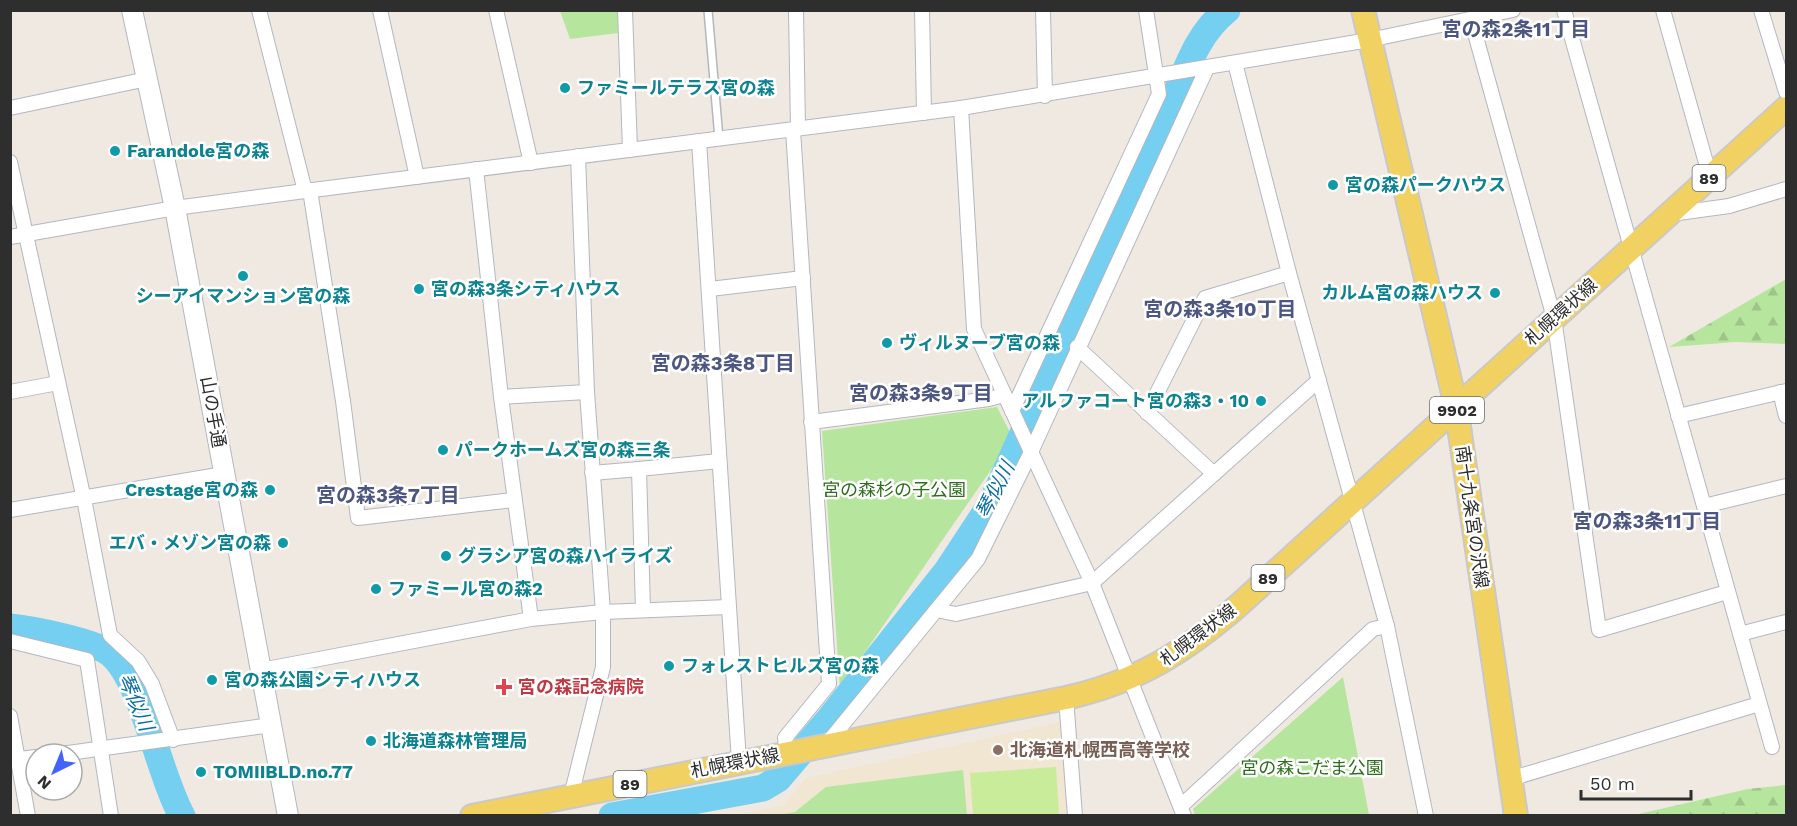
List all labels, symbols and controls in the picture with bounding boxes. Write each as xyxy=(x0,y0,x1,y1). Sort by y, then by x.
district label: 宮の森2条11丁目 xyxy=(1441,17,1591,41)
place label: ファミールテラス宮の森 xyxy=(577,77,775,98)
marker: ファミールテラス宮の森 xyxy=(558,81,572,95)
place label: Farandole宮の森 xyxy=(127,140,269,161)
marker: Farandole宮の森 xyxy=(108,144,122,158)
road number: 89 xyxy=(1692,165,1726,191)
place label: 宮の森パークハウス xyxy=(1345,174,1506,195)
marker: 宮の森パークハウス xyxy=(1326,178,1340,192)
marker: シーアイマンション宮の森 xyxy=(236,269,250,283)
street label: 札幌環状線 xyxy=(1520,274,1601,350)
place label: 宮の森3条シティハウス xyxy=(431,278,621,299)
marker: 宮の森3条シティハウス xyxy=(412,282,426,296)
place label: カルム宮の森ハウス xyxy=(1321,282,1483,303)
place label: シーアイマンション宮の森 xyxy=(136,285,350,306)
marker: カルム宮の森ハウス xyxy=(1488,286,1502,300)
district label: 宮の森3条10丁目 xyxy=(1143,297,1297,321)
place label: ヴィルヌーブ宮の森 xyxy=(899,332,1060,353)
marker: ヴィルヌーブ宮の森 xyxy=(880,336,894,350)
district label: 宮の森3条8丁目 xyxy=(651,351,795,375)
street label: 山の手通 xyxy=(197,375,230,449)
district label: 宮の森3条9丁目 xyxy=(849,381,993,405)
place label: アルファコート宮の森3・10 xyxy=(1021,390,1249,411)
marker: アルファコート宮の森3・10 xyxy=(1254,394,1268,408)
road number: 9902 xyxy=(1430,397,1484,423)
place label: パークホームズ宮の森三条 xyxy=(455,439,670,460)
marker: パークホームズ宮の森三条 xyxy=(436,443,450,457)
street label: 南十九条宮の沢線 xyxy=(1452,444,1493,590)
water label: 琴似川 xyxy=(971,456,1020,522)
place label: Crestage宮の森 xyxy=(125,479,258,500)
park label: 宮の森杉の子公園 xyxy=(822,479,966,500)
marker: Crestage宮の森 xyxy=(263,483,277,497)
district label: 宮の森3条7丁目 xyxy=(316,483,460,507)
district label: 宮の森3条11丁目 xyxy=(1572,509,1722,533)
place label: エバ・メゾン宮の森 xyxy=(109,532,271,553)
marker: エバ・メゾン宮の森 xyxy=(276,536,290,550)
place label: グラシア宮の森ハイライズ xyxy=(458,545,673,566)
marker: グラシア宮の森ハイライズ xyxy=(439,549,453,563)
road number: 89 xyxy=(1252,565,1284,591)
place label: ファミール宮の森2 xyxy=(388,578,543,599)
marker: ファミール宮の森2 xyxy=(369,582,383,596)
street label: 札幌環状線 xyxy=(1155,599,1240,670)
place label: フォレストヒルズ宮の森 xyxy=(681,655,879,676)
marker: フォレストヒルズ宮の森 xyxy=(662,659,676,673)
place label: 宮の森公園シティハウス xyxy=(224,669,421,690)
water label: 琴似川 xyxy=(113,670,160,736)
marker: 宮の森公園シティハウス xyxy=(205,673,219,687)
place label: 宮の森記念病院 xyxy=(518,676,644,697)
marker: 宮の森記念病院 xyxy=(495,678,513,696)
place label: 北海道森林管理局 xyxy=(383,730,527,751)
marker: 北海道森林管理局 xyxy=(364,734,378,748)
place label: 北海道札幌西高等学校 xyxy=(1010,739,1190,760)
north arrow xyxy=(24,742,84,802)
marker: 北海道札幌西高等学校 xyxy=(991,743,1005,757)
street label: 札幌環状線 xyxy=(689,744,781,781)
park label: 宮の森こだま公園 xyxy=(1240,757,1384,778)
place label: TOMIIBLD.no.77 xyxy=(213,761,353,782)
scale bar xyxy=(1581,763,1690,801)
marker: TOMIIBLD.no.77 xyxy=(194,765,208,779)
road number: 89 xyxy=(614,771,646,797)
text: N xyxy=(33,772,55,794)
text: 50 m xyxy=(1590,773,1635,794)

